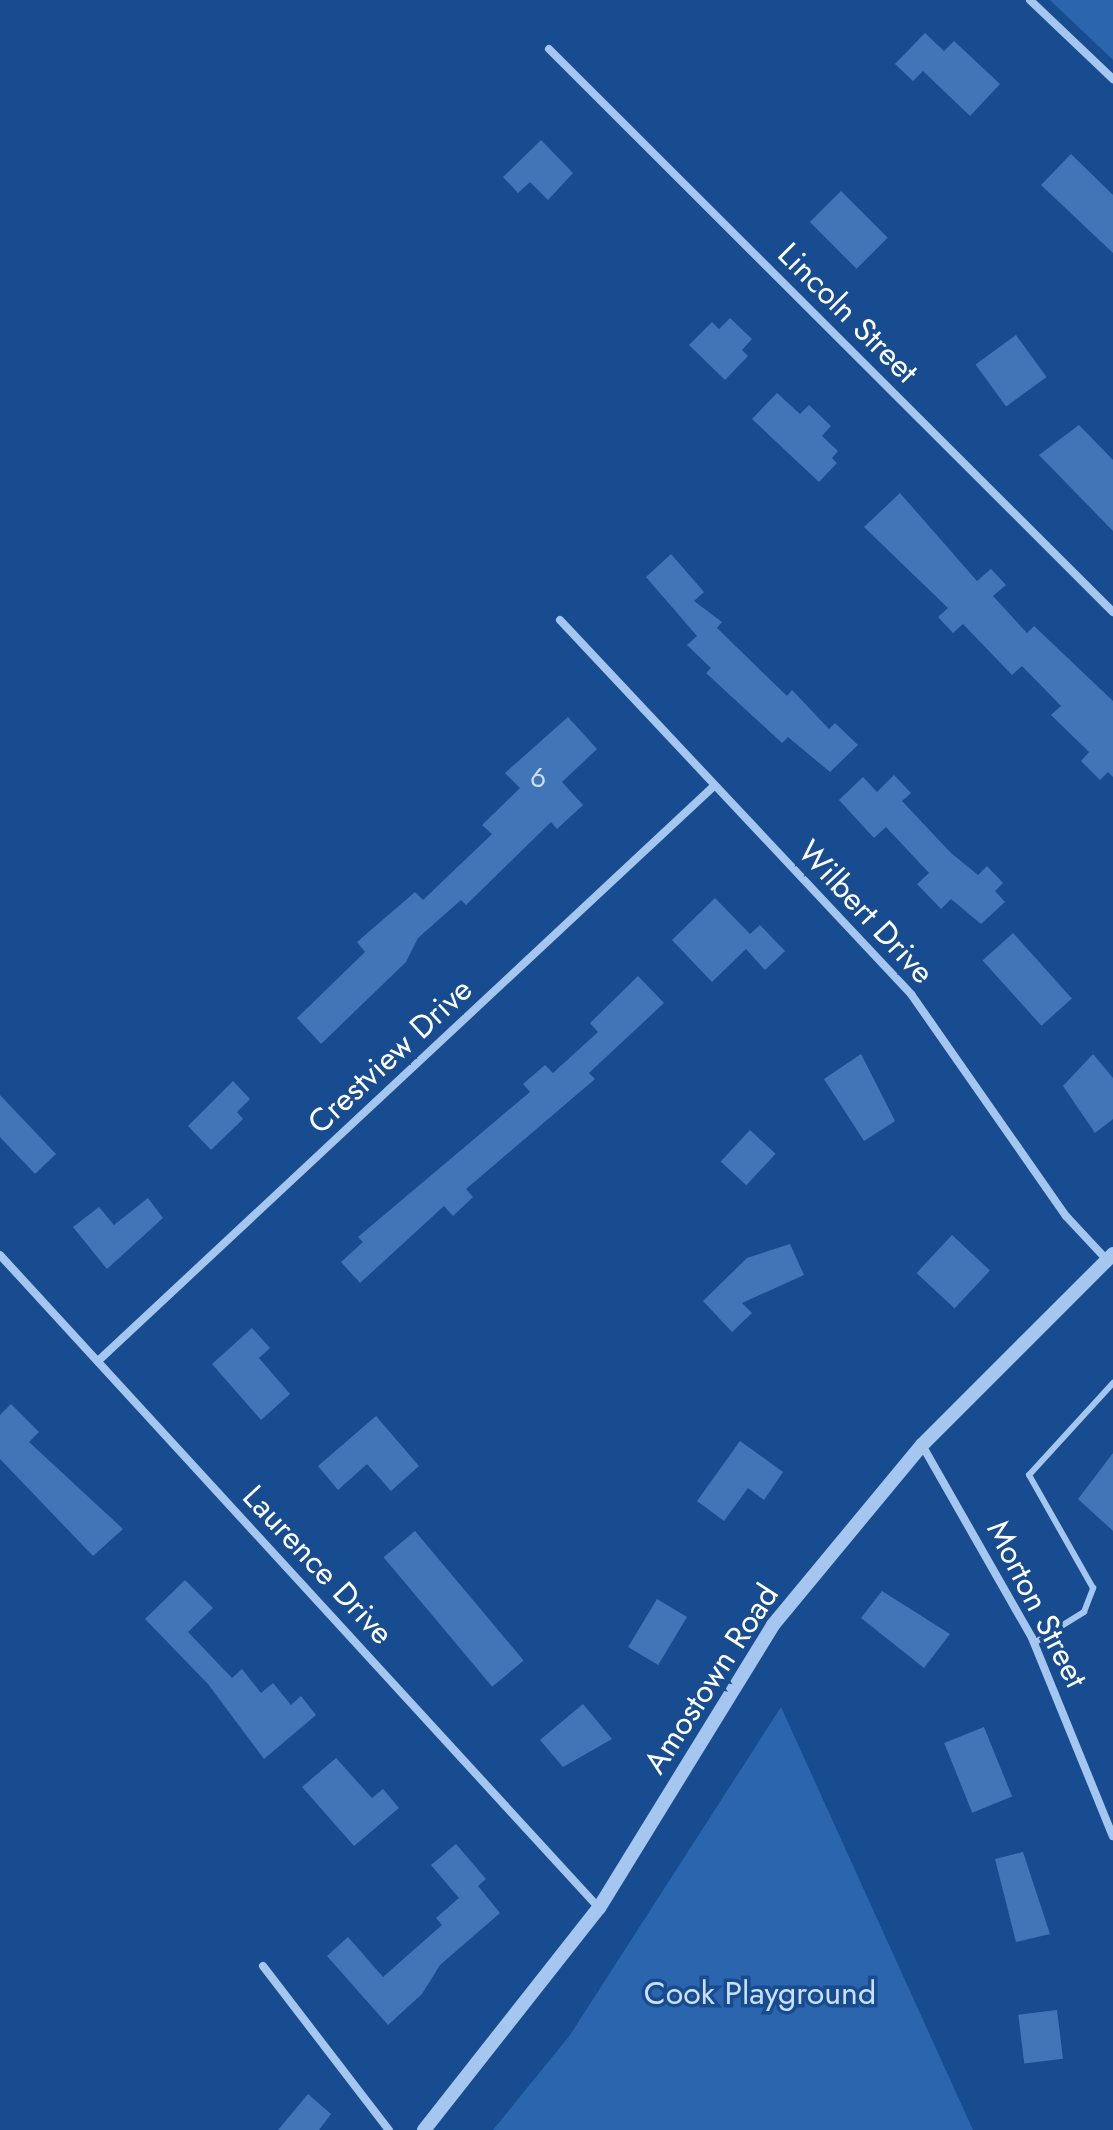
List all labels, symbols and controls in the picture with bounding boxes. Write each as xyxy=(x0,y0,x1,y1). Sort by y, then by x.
street label: Lincoln Street xyxy=(770,235,926,391)
house number: 6 xyxy=(530,761,546,795)
street label: Wilbert Drive xyxy=(790,833,942,991)
street label: Crestview Drive xyxy=(300,970,480,1142)
street label: Laurence Drive xyxy=(235,1478,401,1652)
street label: Morton Street xyxy=(979,1514,1095,1694)
street label: Amostown Road xyxy=(635,1577,787,1781)
park label: Cook Playground xyxy=(644,1974,876,2012)

